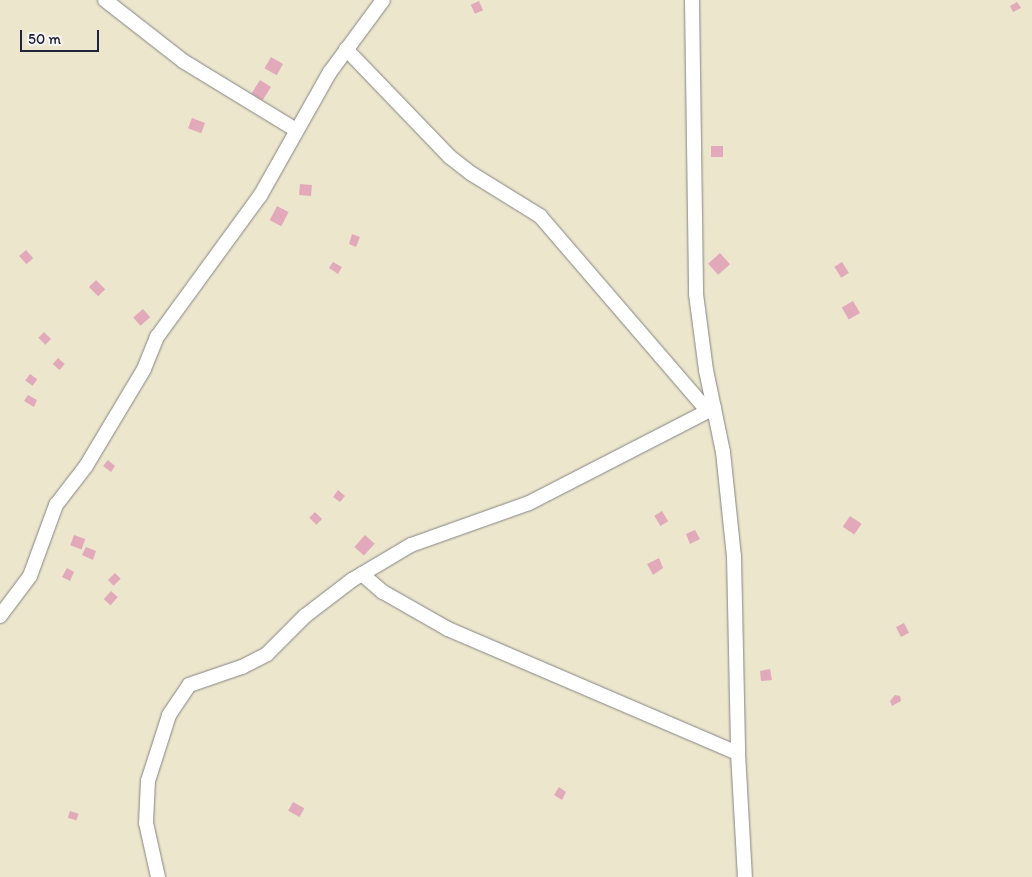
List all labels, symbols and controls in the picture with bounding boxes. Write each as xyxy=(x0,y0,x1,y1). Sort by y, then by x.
scale bar xyxy=(22,20,101,52)
text: 50 m xyxy=(28,30,61,48)

